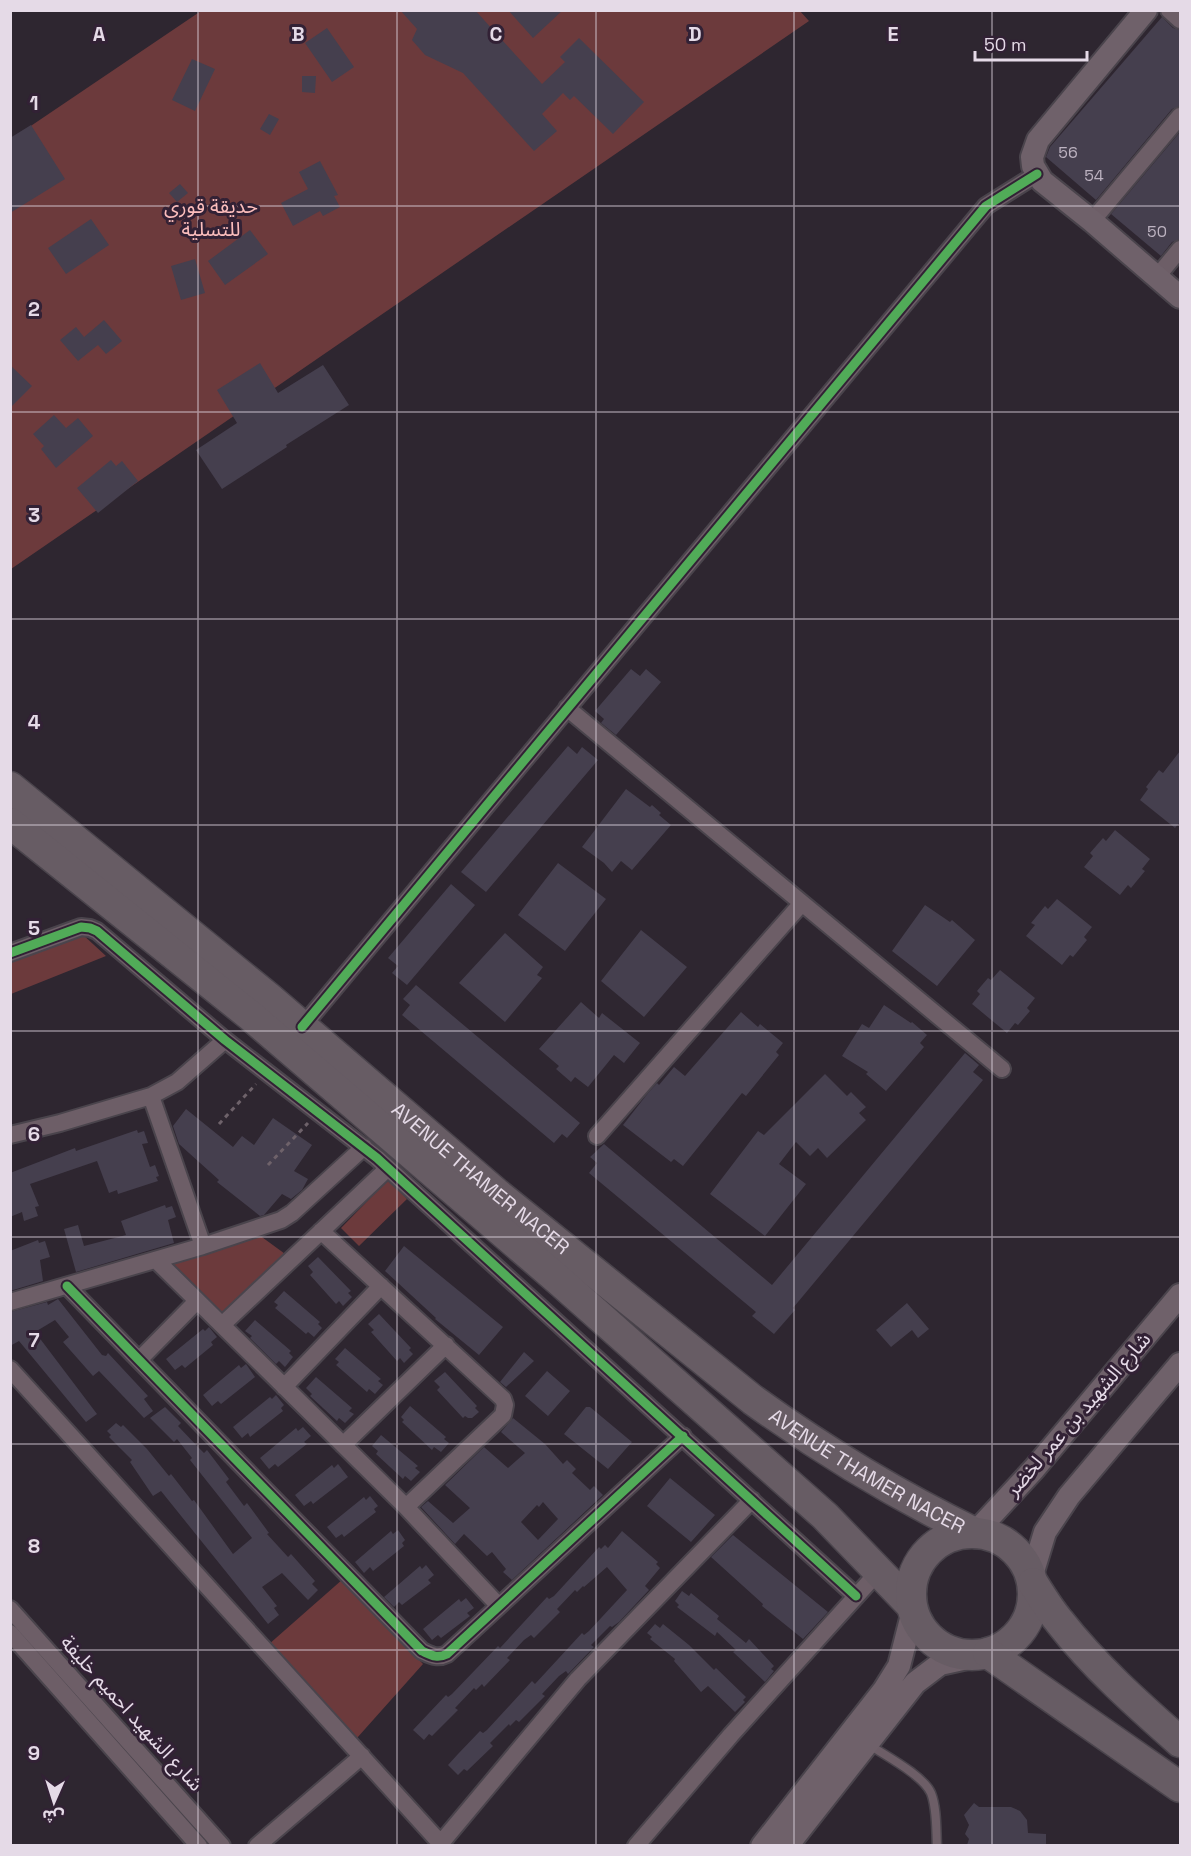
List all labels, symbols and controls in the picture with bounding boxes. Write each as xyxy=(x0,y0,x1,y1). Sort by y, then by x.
text: A xyxy=(93,21,106,47)
text: B xyxy=(291,21,305,47)
text: C xyxy=(490,21,503,47)
text: D xyxy=(688,21,702,47)
text: E xyxy=(887,21,899,47)
scale bar xyxy=(975,24,1088,62)
text: 50 m xyxy=(984,33,1026,56)
text: 1 xyxy=(29,90,39,116)
house number: 56 xyxy=(1058,142,1078,163)
house number: 54 xyxy=(1084,165,1104,186)
park label: حديقة قوري للتسلية xyxy=(164,193,258,242)
house number: 50 xyxy=(1147,221,1167,242)
text: 2 xyxy=(28,296,40,322)
text: 3 xyxy=(28,502,40,528)
text: 4 xyxy=(28,709,41,735)
text: 5 xyxy=(28,915,40,941)
street label: AVENUE THAMER NACER xyxy=(386,1096,575,1260)
text: 6 xyxy=(28,1121,40,1147)
text: 7 xyxy=(28,1327,40,1353)
street label: شارع الشهيد بن عمر لخضر xyxy=(999,1327,1158,1504)
street label: AVENUE THAMER NACER xyxy=(764,1403,970,1539)
text: 8 xyxy=(28,1533,40,1559)
street label: شارع الشهيد احميم خليفة xyxy=(54,1630,209,1798)
text: 9 xyxy=(28,1740,40,1766)
north arrow xyxy=(24,1772,84,1832)
text: ش xyxy=(42,1805,65,1828)

